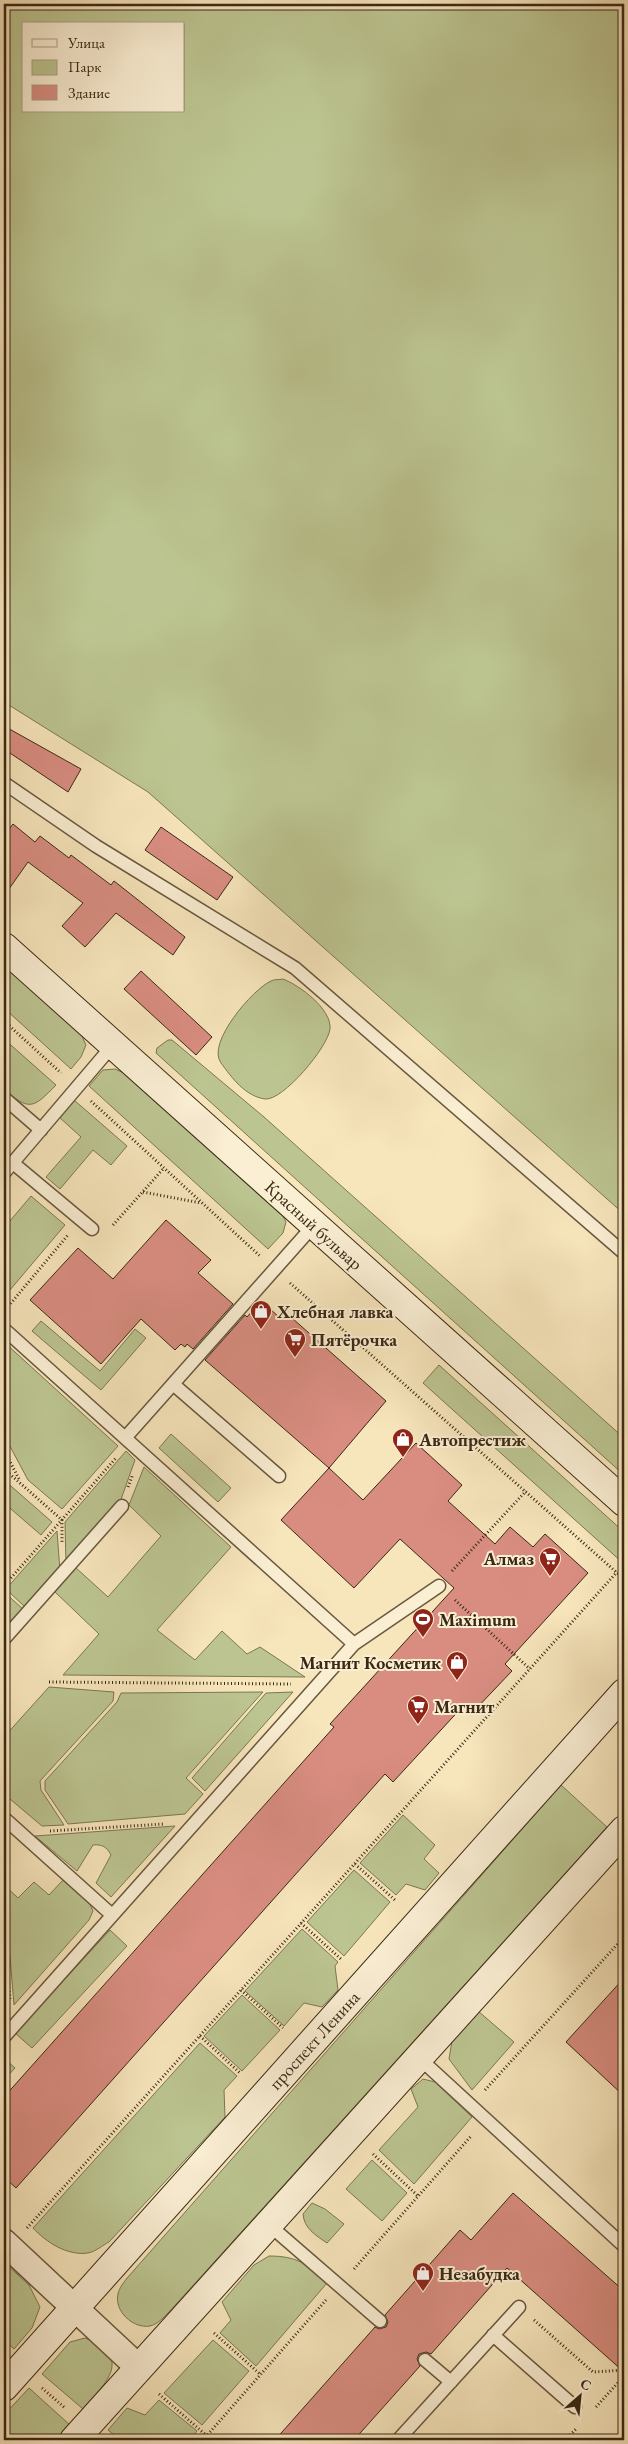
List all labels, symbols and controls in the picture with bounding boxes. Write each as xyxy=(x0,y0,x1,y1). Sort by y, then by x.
legend xyxy=(22,22,185,112)
text: Улица xyxy=(67,33,105,52)
text: Парк xyxy=(68,57,101,76)
text: Здание xyxy=(68,83,110,102)
street label: Красный бульвар xyxy=(260,1175,368,1275)
shop icon: Хлебная лавка xyxy=(249,1299,273,1330)
place label: Хлебная лавка xyxy=(276,1300,393,1323)
supermarket icon: Пятёрочка xyxy=(283,1327,307,1358)
place label: Пятёрочка xyxy=(311,1328,397,1351)
shop icon: Автопрестиж xyxy=(391,1427,415,1458)
place label: Автопрестиж xyxy=(418,1428,526,1451)
supermarket icon: Алмаз xyxy=(538,1546,562,1577)
place label: Алмаз xyxy=(483,1547,534,1570)
sports icon: Maximum xyxy=(411,1607,435,1638)
place label: Maximum xyxy=(439,1608,517,1631)
shop icon: Магнит Косметик xyxy=(445,1650,469,1681)
place label: Магнит Косметик xyxy=(299,1651,441,1674)
supermarket icon: Магнит xyxy=(406,1694,430,1725)
place label: Магнит xyxy=(434,1695,494,1718)
street label: проспект Ленина xyxy=(264,1985,365,2094)
shop icon: Незабудка xyxy=(411,2261,435,2292)
place label: Незабудка xyxy=(439,2262,520,2285)
north arrow xyxy=(556,2372,606,2422)
text: С xyxy=(577,2374,594,2395)

